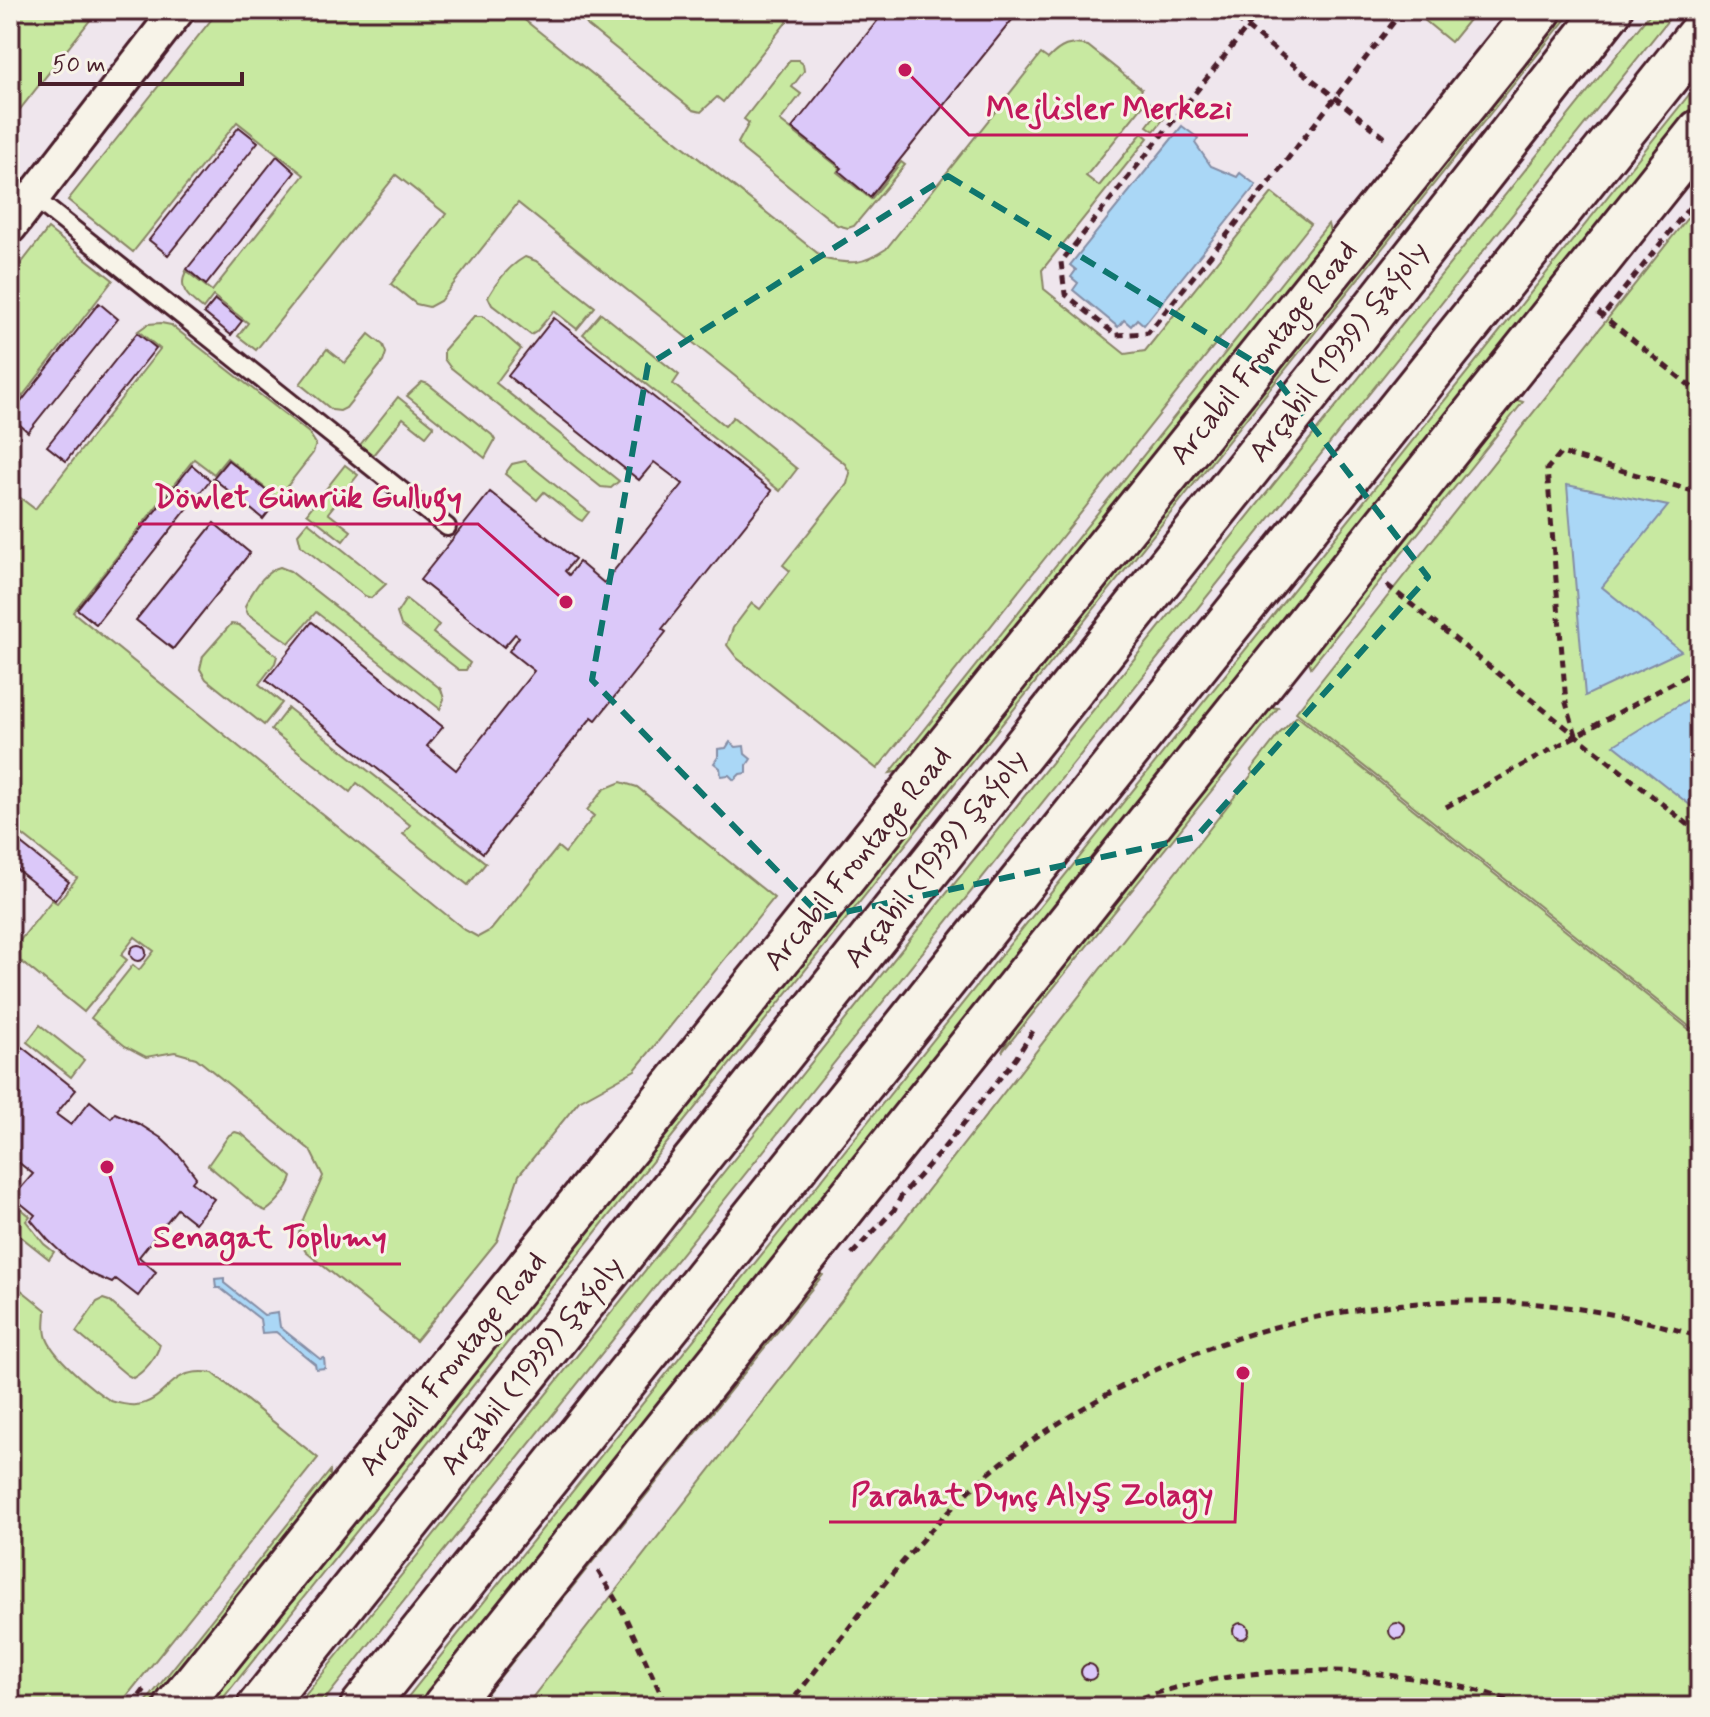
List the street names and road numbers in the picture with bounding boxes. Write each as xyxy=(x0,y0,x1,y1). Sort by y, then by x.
street label: Arcabil Frontage Road xyxy=(1161,233,1368,475)
street label: Arçabil (1939) şaýoly xyxy=(1240,233,1438,471)
street label: Arcabil Frontage Road xyxy=(755,739,962,981)
street label: Arçabil (1939) şaýoly xyxy=(836,741,1036,977)
street label: Arcabil Frontage Road xyxy=(350,1244,557,1486)
street label: Arçabil (1939) şaýoly xyxy=(432,1248,632,1484)

